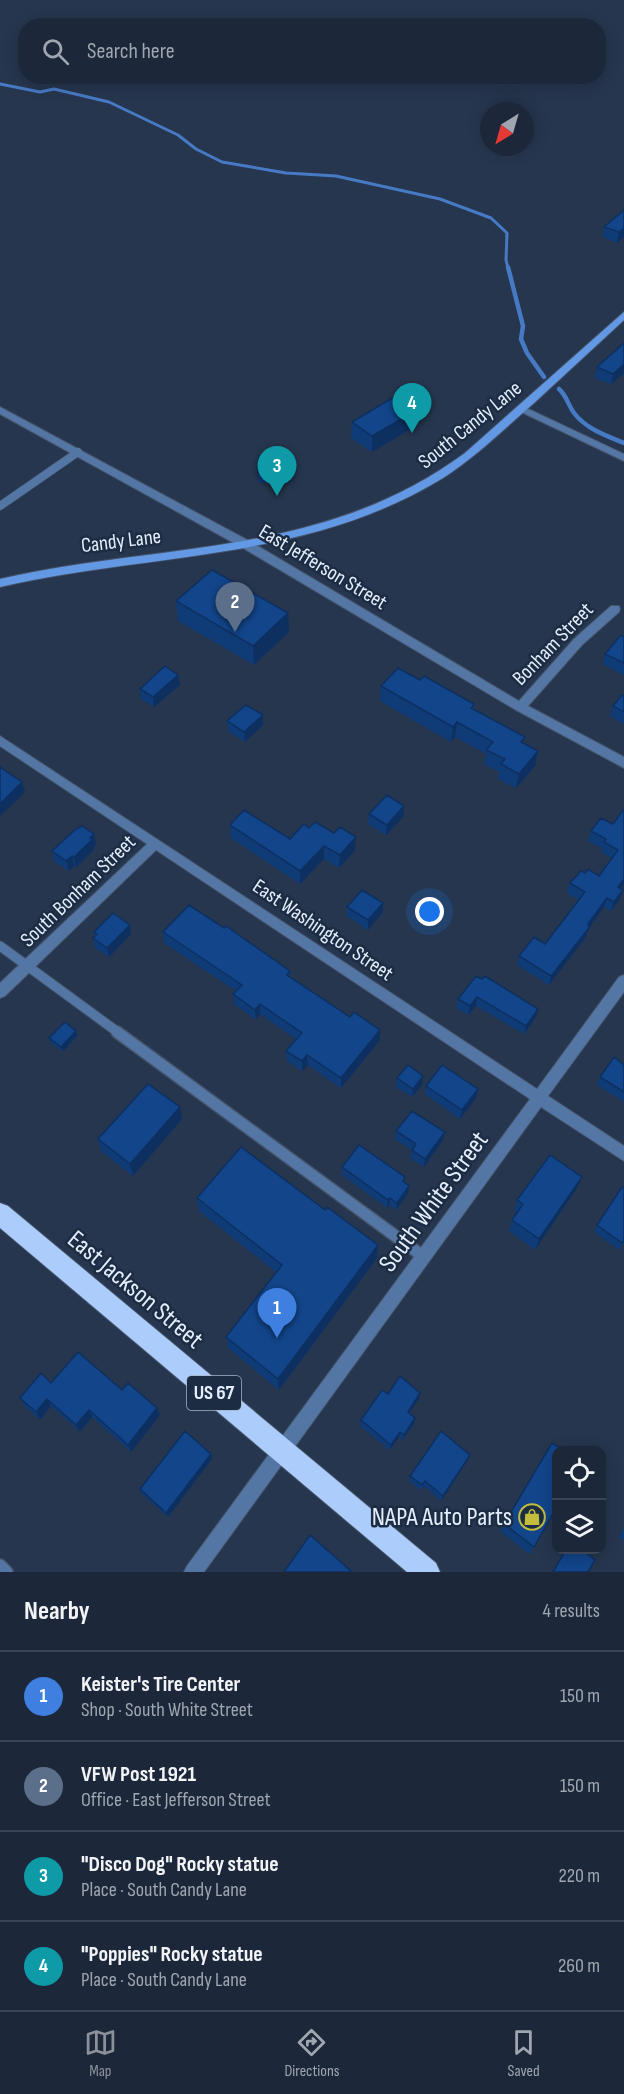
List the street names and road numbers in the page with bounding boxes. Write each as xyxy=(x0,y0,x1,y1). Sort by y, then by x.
street label: South Candy Lane xyxy=(413,376,527,474)
street label: East Jefferson Street xyxy=(254,519,392,615)
street label: Candy Lane xyxy=(80,524,162,558)
street label: Bonham Street xyxy=(507,597,599,691)
street label: South Bonham Street xyxy=(15,830,141,952)
street label: East Washington Street xyxy=(248,874,398,986)
street label: South White Street xyxy=(373,1126,495,1278)
street label: East Jackson Street xyxy=(61,1224,209,1356)
road number: US 67 xyxy=(187,1376,241,1410)

